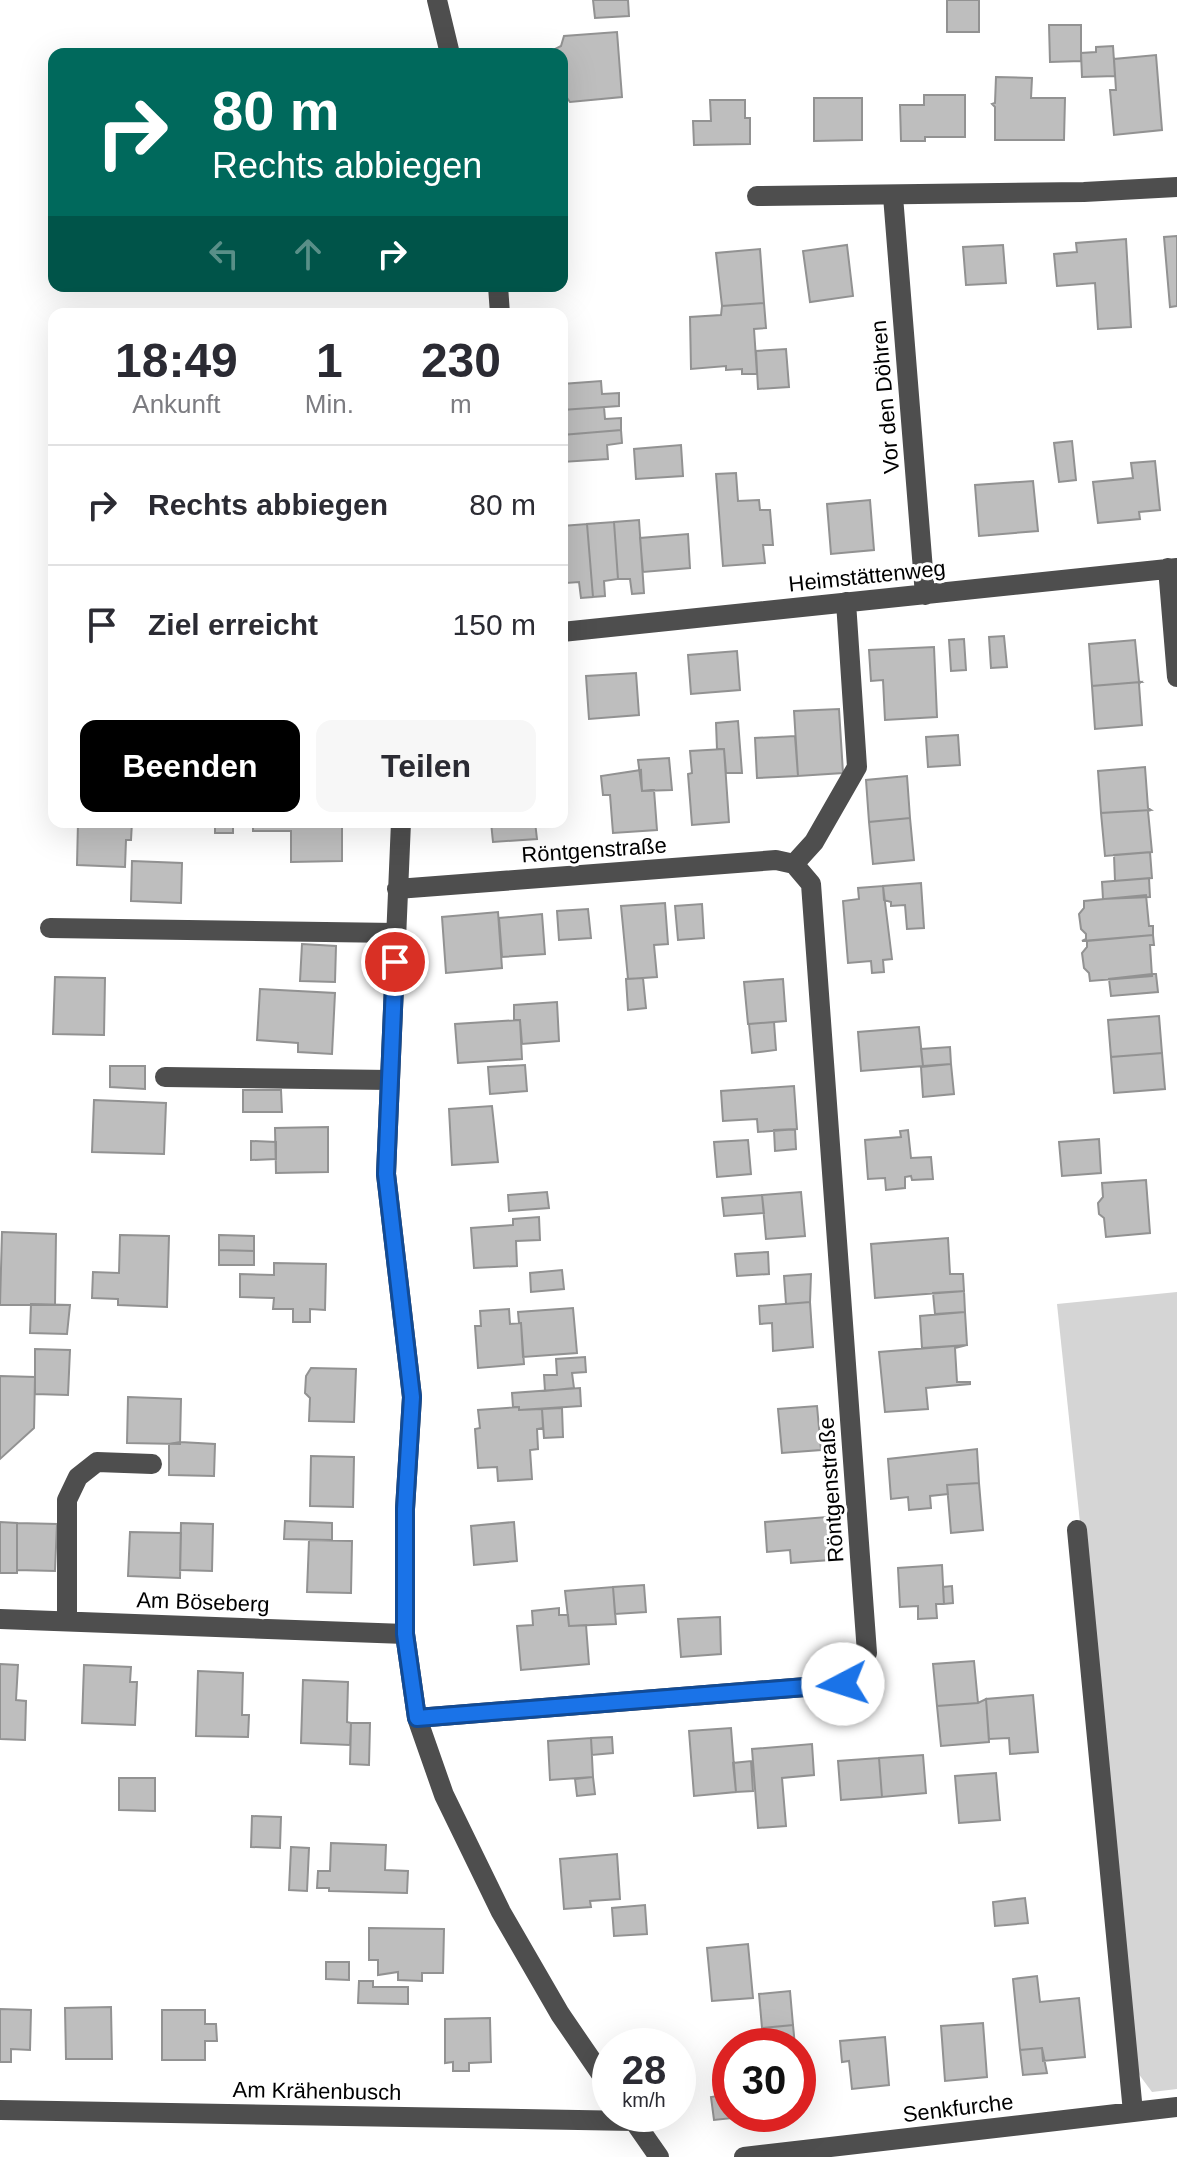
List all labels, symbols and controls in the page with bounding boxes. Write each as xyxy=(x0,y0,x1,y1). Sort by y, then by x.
text: 80 m xyxy=(212,79,340,142)
icon: right xyxy=(80,80,184,184)
text: Rechts abbiegen xyxy=(212,145,482,186)
icon: left xyxy=(202,232,246,276)
icon: ahead xyxy=(286,232,330,276)
icon: right xyxy=(370,232,414,276)
street label: Vor den Döhren xyxy=(866,319,904,475)
text: 18:49 xyxy=(115,334,238,387)
text: 1 xyxy=(316,334,343,387)
text: 230 xyxy=(421,334,501,387)
text: Ankunft xyxy=(132,389,220,419)
text: Min. xyxy=(305,389,354,419)
text: m xyxy=(450,389,472,419)
icon: right xyxy=(80,483,124,527)
text: Rechts abbiegen xyxy=(148,488,388,521)
text: 80 m xyxy=(469,488,536,521)
street label: Heimstättenweg xyxy=(787,555,947,597)
icon: arrive xyxy=(80,603,124,647)
text: Ziel erreicht xyxy=(148,608,318,641)
text: 150 m xyxy=(453,608,536,641)
button: Beenden xyxy=(80,720,300,812)
button: Teilen xyxy=(316,720,536,812)
street label: Röntgenstraße xyxy=(521,832,667,868)
pin xyxy=(361,928,429,996)
icon: arrive xyxy=(373,940,417,984)
street label: Röntgenstraße xyxy=(813,1417,849,1563)
street label: Am Böseberg xyxy=(136,1587,270,1617)
position arrow xyxy=(801,1642,885,1726)
speed limit sign: 30 xyxy=(712,2028,816,2132)
text: 28 xyxy=(622,2048,666,2092)
street label: Am Krähenbusch xyxy=(232,2077,402,2105)
text: km/h xyxy=(622,2089,666,2111)
street label: Senkfurche xyxy=(901,2089,1015,2127)

